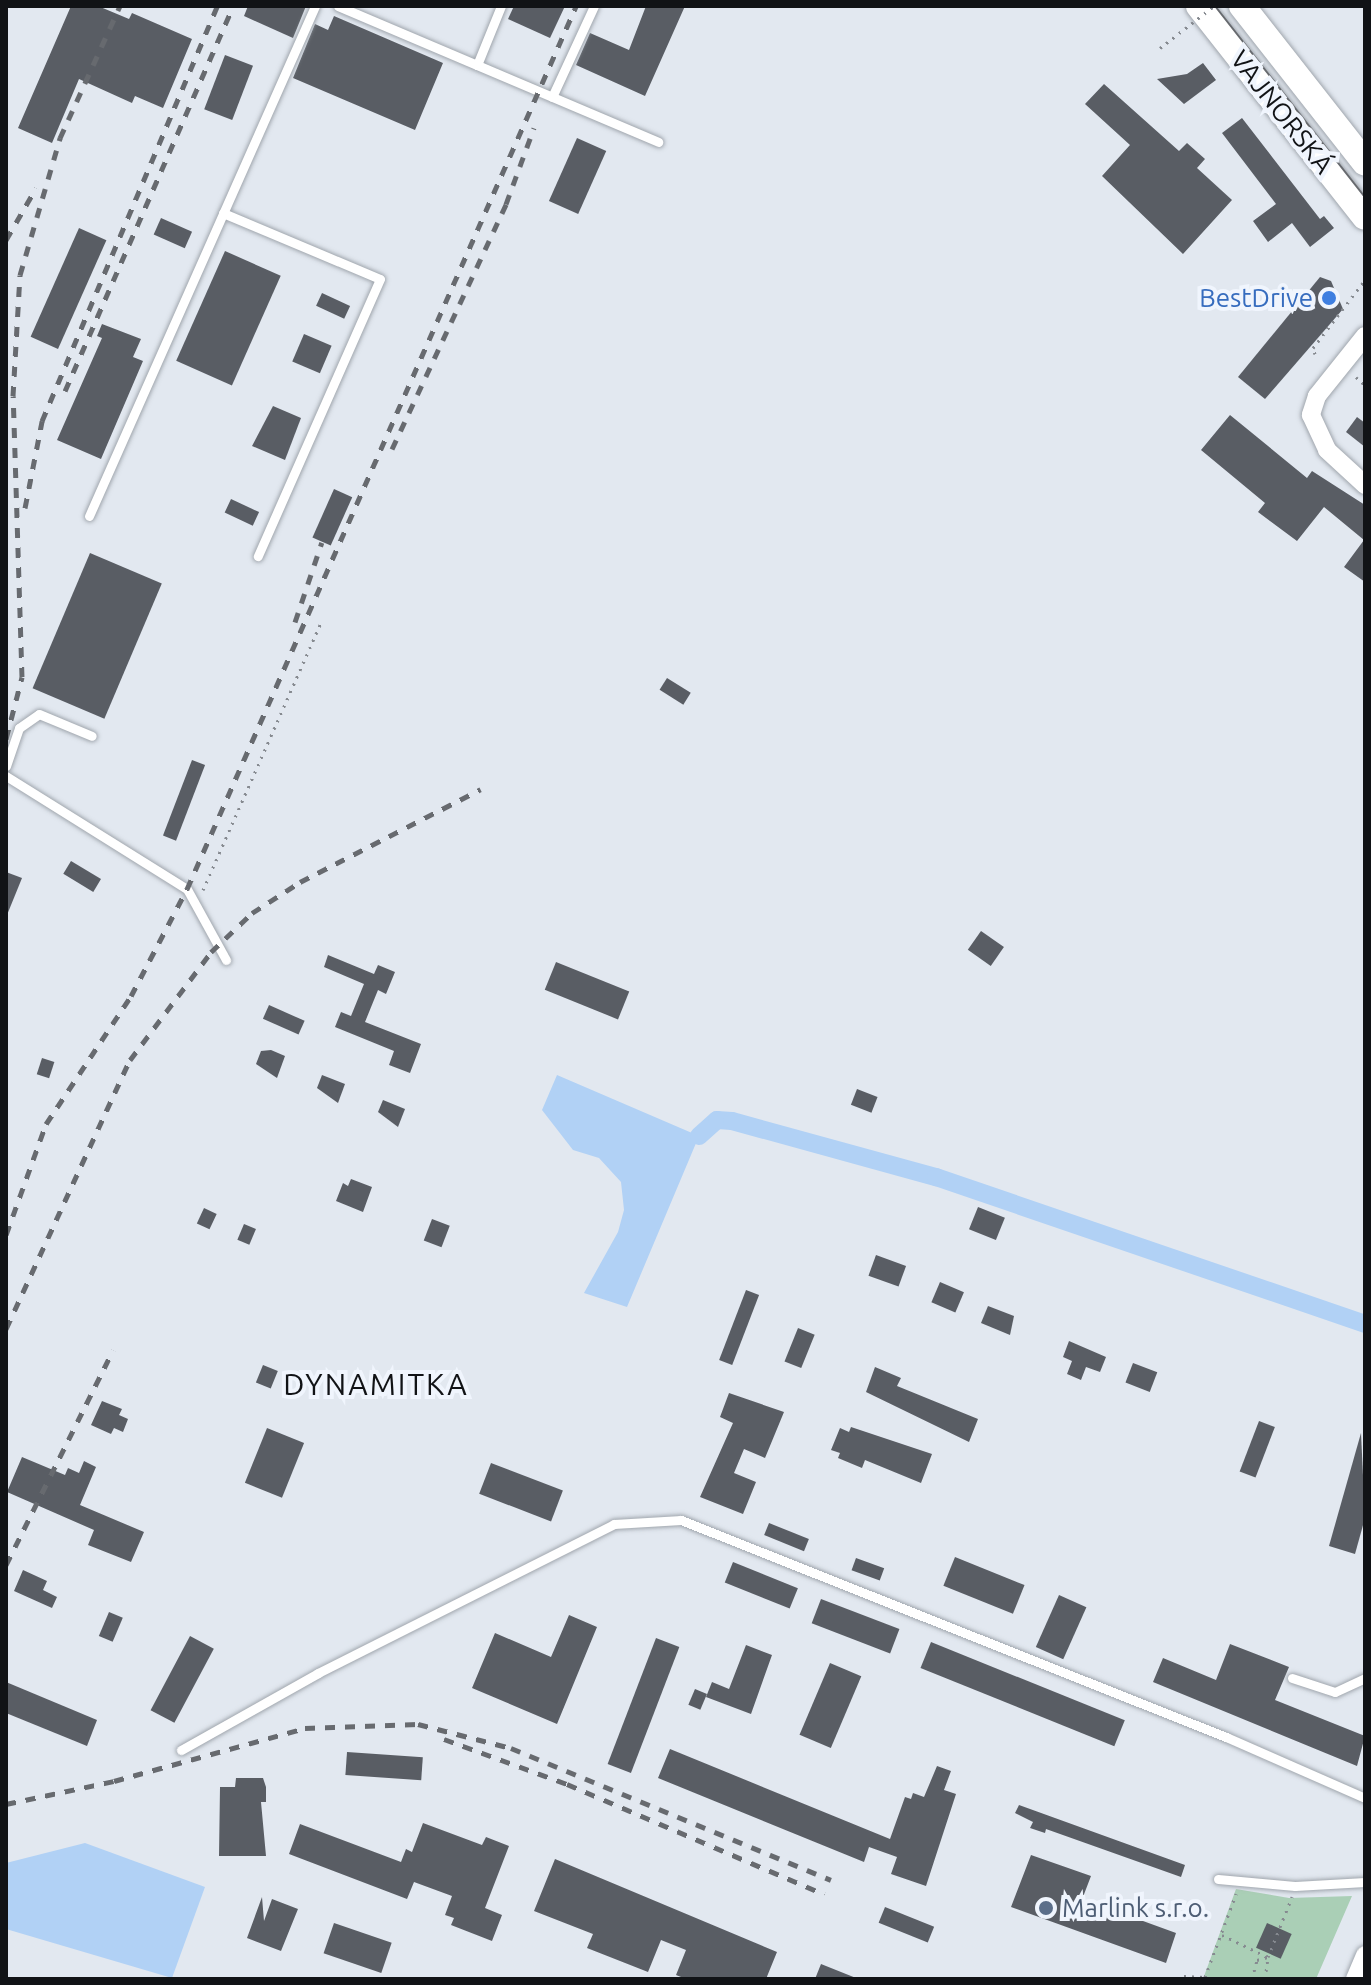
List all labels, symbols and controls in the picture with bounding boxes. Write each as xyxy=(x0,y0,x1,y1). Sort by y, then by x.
street label: VAJNORSKÁ xyxy=(1224,44,1340,180)
place label: BestDrive xyxy=(1199,282,1313,314)
marker: BestDrive xyxy=(1320,289,1338,307)
district label: DYNAMITKA xyxy=(283,1366,469,1402)
place label: Marlink s.r.o. xyxy=(1062,1892,1209,1924)
marker: Marlink s.r.o. xyxy=(1037,1899,1055,1917)

